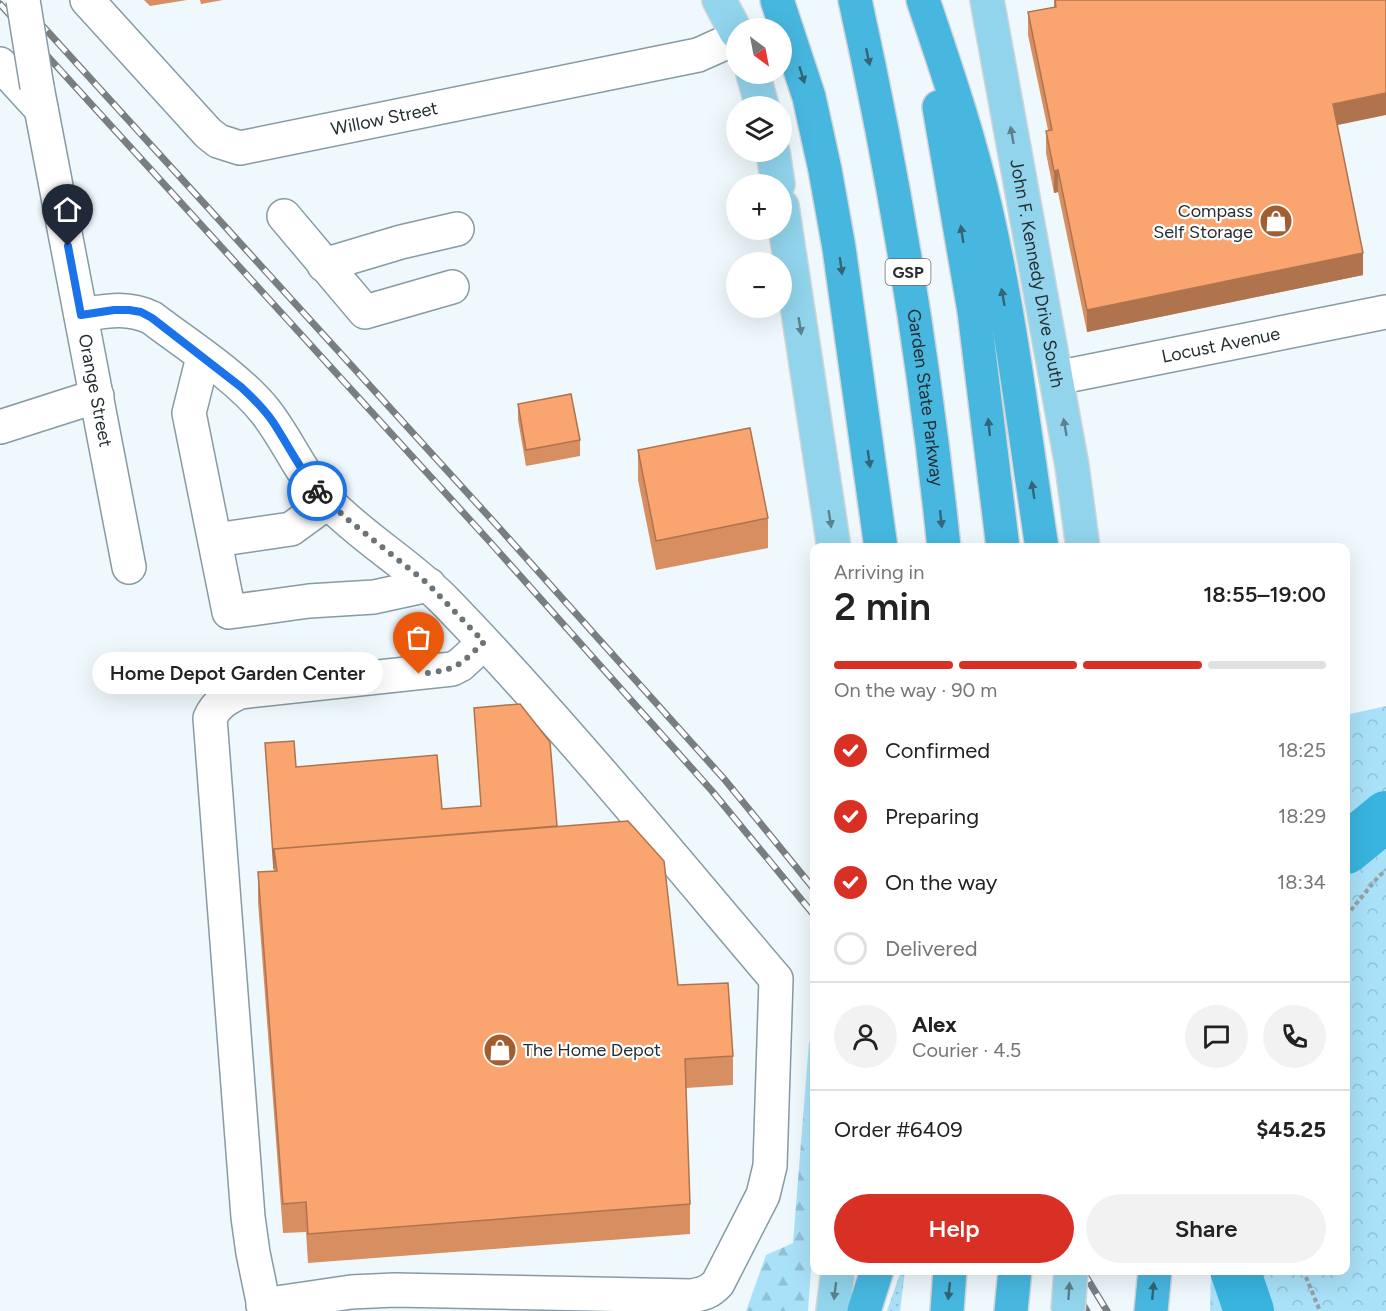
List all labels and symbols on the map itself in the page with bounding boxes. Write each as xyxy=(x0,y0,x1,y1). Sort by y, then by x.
north arrow xyxy=(726,18,792,84)
one-way arrow xyxy=(864,48,873,67)
one-way arrow xyxy=(798,67,807,85)
street label: Willow Street xyxy=(329,97,440,140)
one-way arrow xyxy=(1007,125,1016,144)
street label: John F. Kennedy Drive South xyxy=(1005,157,1069,390)
pin xyxy=(42,184,93,246)
place label: Compass Self Storage xyxy=(1153,200,1253,243)
shop icon: Compass Self Storage xyxy=(1258,203,1294,239)
one-way arrow xyxy=(957,224,966,243)
one-way arrow xyxy=(837,257,846,276)
road number: GSP xyxy=(886,259,930,285)
one-way arrow xyxy=(998,287,1007,306)
street label: Garden State Parkway xyxy=(902,308,948,488)
one-way arrow xyxy=(796,317,805,336)
street label: Locust Avenue xyxy=(1160,322,1282,368)
street label: Orange Street xyxy=(74,332,117,449)
one-way arrow xyxy=(984,417,994,436)
one-way arrow xyxy=(1060,418,1069,437)
one-way arrow xyxy=(864,450,873,469)
courier xyxy=(287,461,347,521)
one-way arrow xyxy=(1028,480,1037,499)
one-way arrow xyxy=(825,510,834,529)
one-way arrow xyxy=(936,510,946,529)
pin xyxy=(393,612,444,674)
callout: Home Depot Garden Center xyxy=(92,653,383,695)
shop icon: The Home Depot xyxy=(482,1032,518,1068)
place label: The Home Depot xyxy=(523,1039,661,1061)
one-way arrow xyxy=(830,1281,840,1300)
one-way arrow xyxy=(944,1281,953,1300)
one-way arrow xyxy=(1065,1281,1074,1300)
one-way arrow xyxy=(1148,1281,1158,1300)

